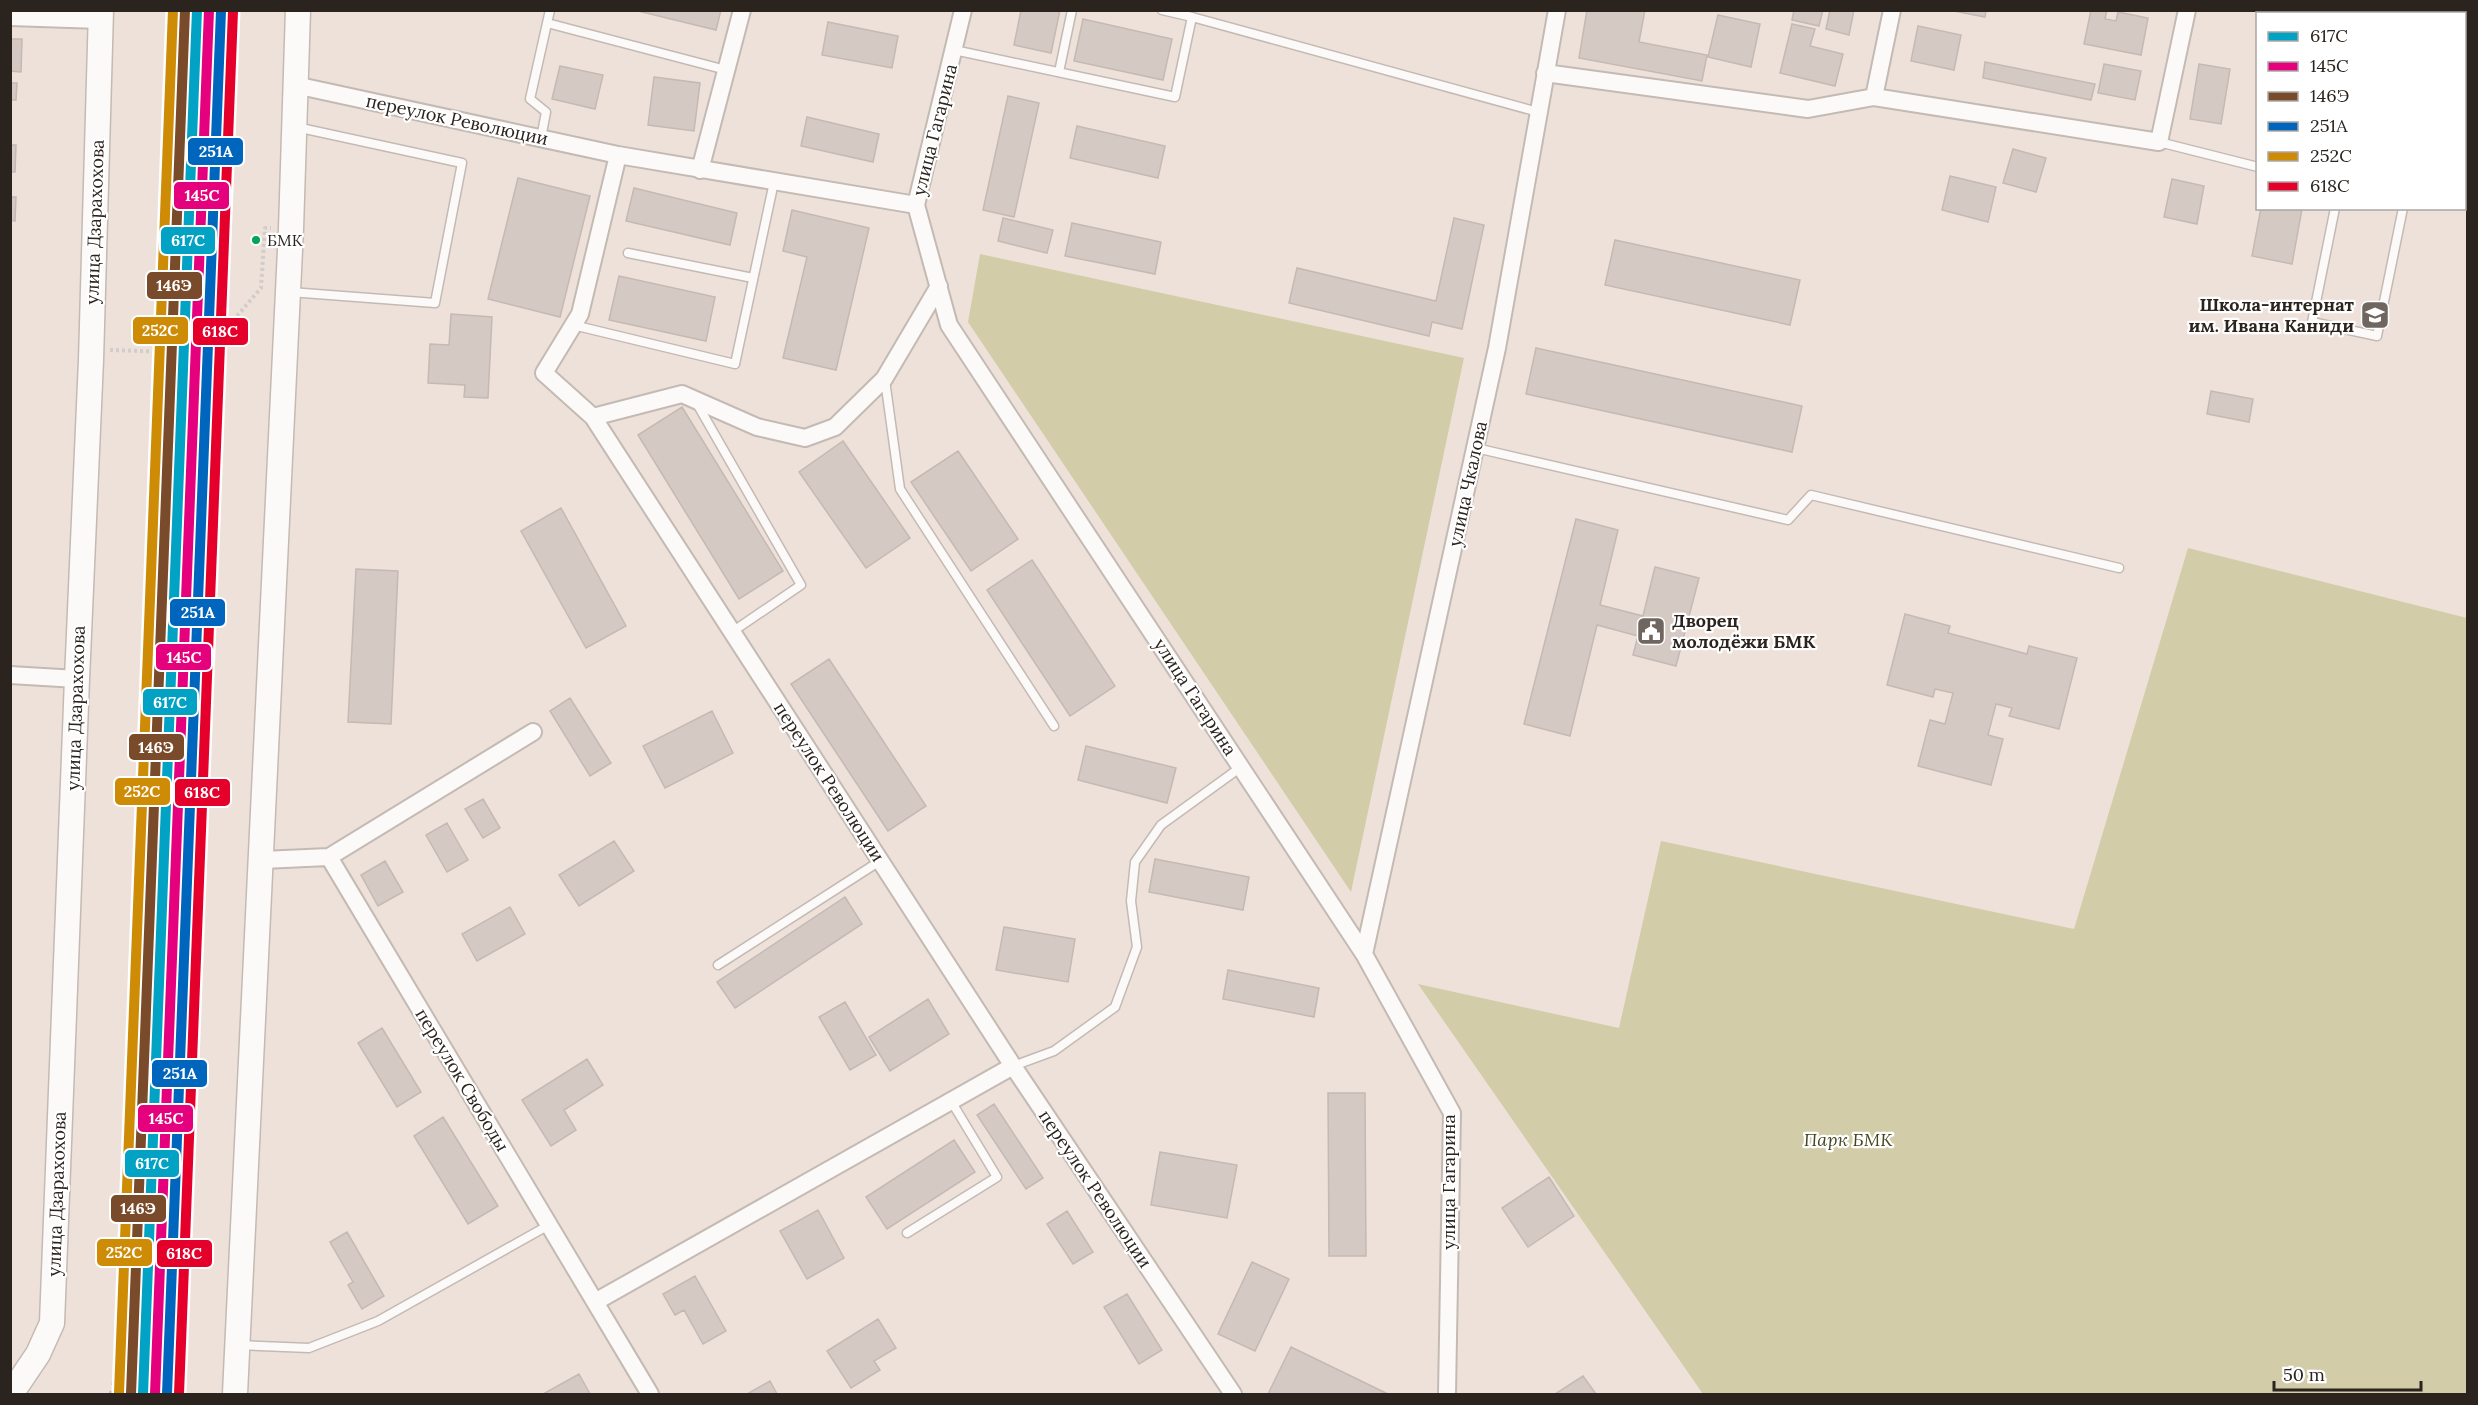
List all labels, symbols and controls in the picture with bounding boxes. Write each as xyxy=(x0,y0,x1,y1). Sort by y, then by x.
legend xyxy=(2256,12,2466,210)
text: 617C xyxy=(2310,24,2348,47)
text: 145С xyxy=(2310,54,2349,77)
street label: улица Гагарина xyxy=(907,61,962,198)
text: 146Э xyxy=(2310,84,2349,107)
street label: переулок Революции xyxy=(364,89,550,150)
text: 251А xyxy=(2310,114,2348,137)
line badge: 251А xyxy=(187,137,244,166)
street label: улица Дзарахохова xyxy=(80,139,109,305)
text: 251А xyxy=(199,141,233,161)
text: 252С xyxy=(2310,144,2352,167)
text: 618С xyxy=(2310,174,2350,197)
line badge: 145С xyxy=(173,181,230,210)
text: 145С xyxy=(185,185,219,205)
line badge: 617C xyxy=(160,226,216,255)
text: 617C xyxy=(171,230,205,250)
place label: БМК xyxy=(267,230,303,250)
marker: БМК xyxy=(250,234,262,246)
line badge: 146Э xyxy=(146,271,203,300)
text: 146Э xyxy=(156,275,192,295)
place label: Школа-интернат им. Ивана Каниди xyxy=(2188,293,2355,337)
school or university icon: Школа-интернат им. Ивана Каниди xyxy=(2359,299,2391,331)
line badge: 252С xyxy=(132,316,189,345)
line badge: 618С xyxy=(192,317,249,346)
text: 252С xyxy=(142,320,178,340)
text: 618С xyxy=(202,321,238,341)
street label: улица Чкалова xyxy=(1443,419,1492,549)
line badge: 251А xyxy=(169,598,226,627)
text: 251А xyxy=(181,602,215,622)
place label: Дворец молодёжи БМК xyxy=(1672,609,1816,653)
public building icon: Дворец молодёжи БМК xyxy=(1635,615,1667,647)
street label: улица Дзарахохова xyxy=(61,625,90,791)
street label: улица Гагарина xyxy=(1149,634,1242,760)
line badge: 145С xyxy=(155,643,212,671)
text: 145С xyxy=(167,647,201,667)
line badge: 617C xyxy=(142,688,198,716)
text: 617C xyxy=(153,692,187,712)
street label: переулок Революции xyxy=(769,698,890,866)
line badge: 146Э xyxy=(128,733,185,761)
text: 146Э xyxy=(138,737,174,757)
line badge: 252С xyxy=(114,777,171,806)
line badge: 618С xyxy=(174,778,231,807)
text: 252С xyxy=(124,781,160,801)
text: 618С xyxy=(184,782,220,802)
street label: переулок Свободы xyxy=(411,1004,514,1156)
line badge: 251А xyxy=(151,1059,208,1088)
text: 251А xyxy=(163,1063,197,1083)
line badge: 145С xyxy=(137,1104,194,1133)
street label: переулок Революции xyxy=(1034,1105,1157,1272)
text: 145С xyxy=(149,1108,183,1128)
street label: улица Дзарахохова xyxy=(42,1111,71,1277)
street label: улица Гагарина xyxy=(1437,1114,1460,1250)
park label: Парк БМК xyxy=(1804,1128,1892,1151)
line badge: 617C xyxy=(124,1149,180,1178)
text: 617C xyxy=(135,1153,169,1173)
line badge: 146Э xyxy=(110,1194,167,1223)
text: 146Э xyxy=(120,1198,156,1218)
line badge: 252С xyxy=(96,1238,153,1267)
line badge: 618С xyxy=(156,1239,213,1268)
text: 252С xyxy=(106,1242,142,1262)
text: 618С xyxy=(166,1243,202,1263)
scale bar xyxy=(2274,1354,2421,1392)
text: 50 m xyxy=(2283,1363,2325,1386)

